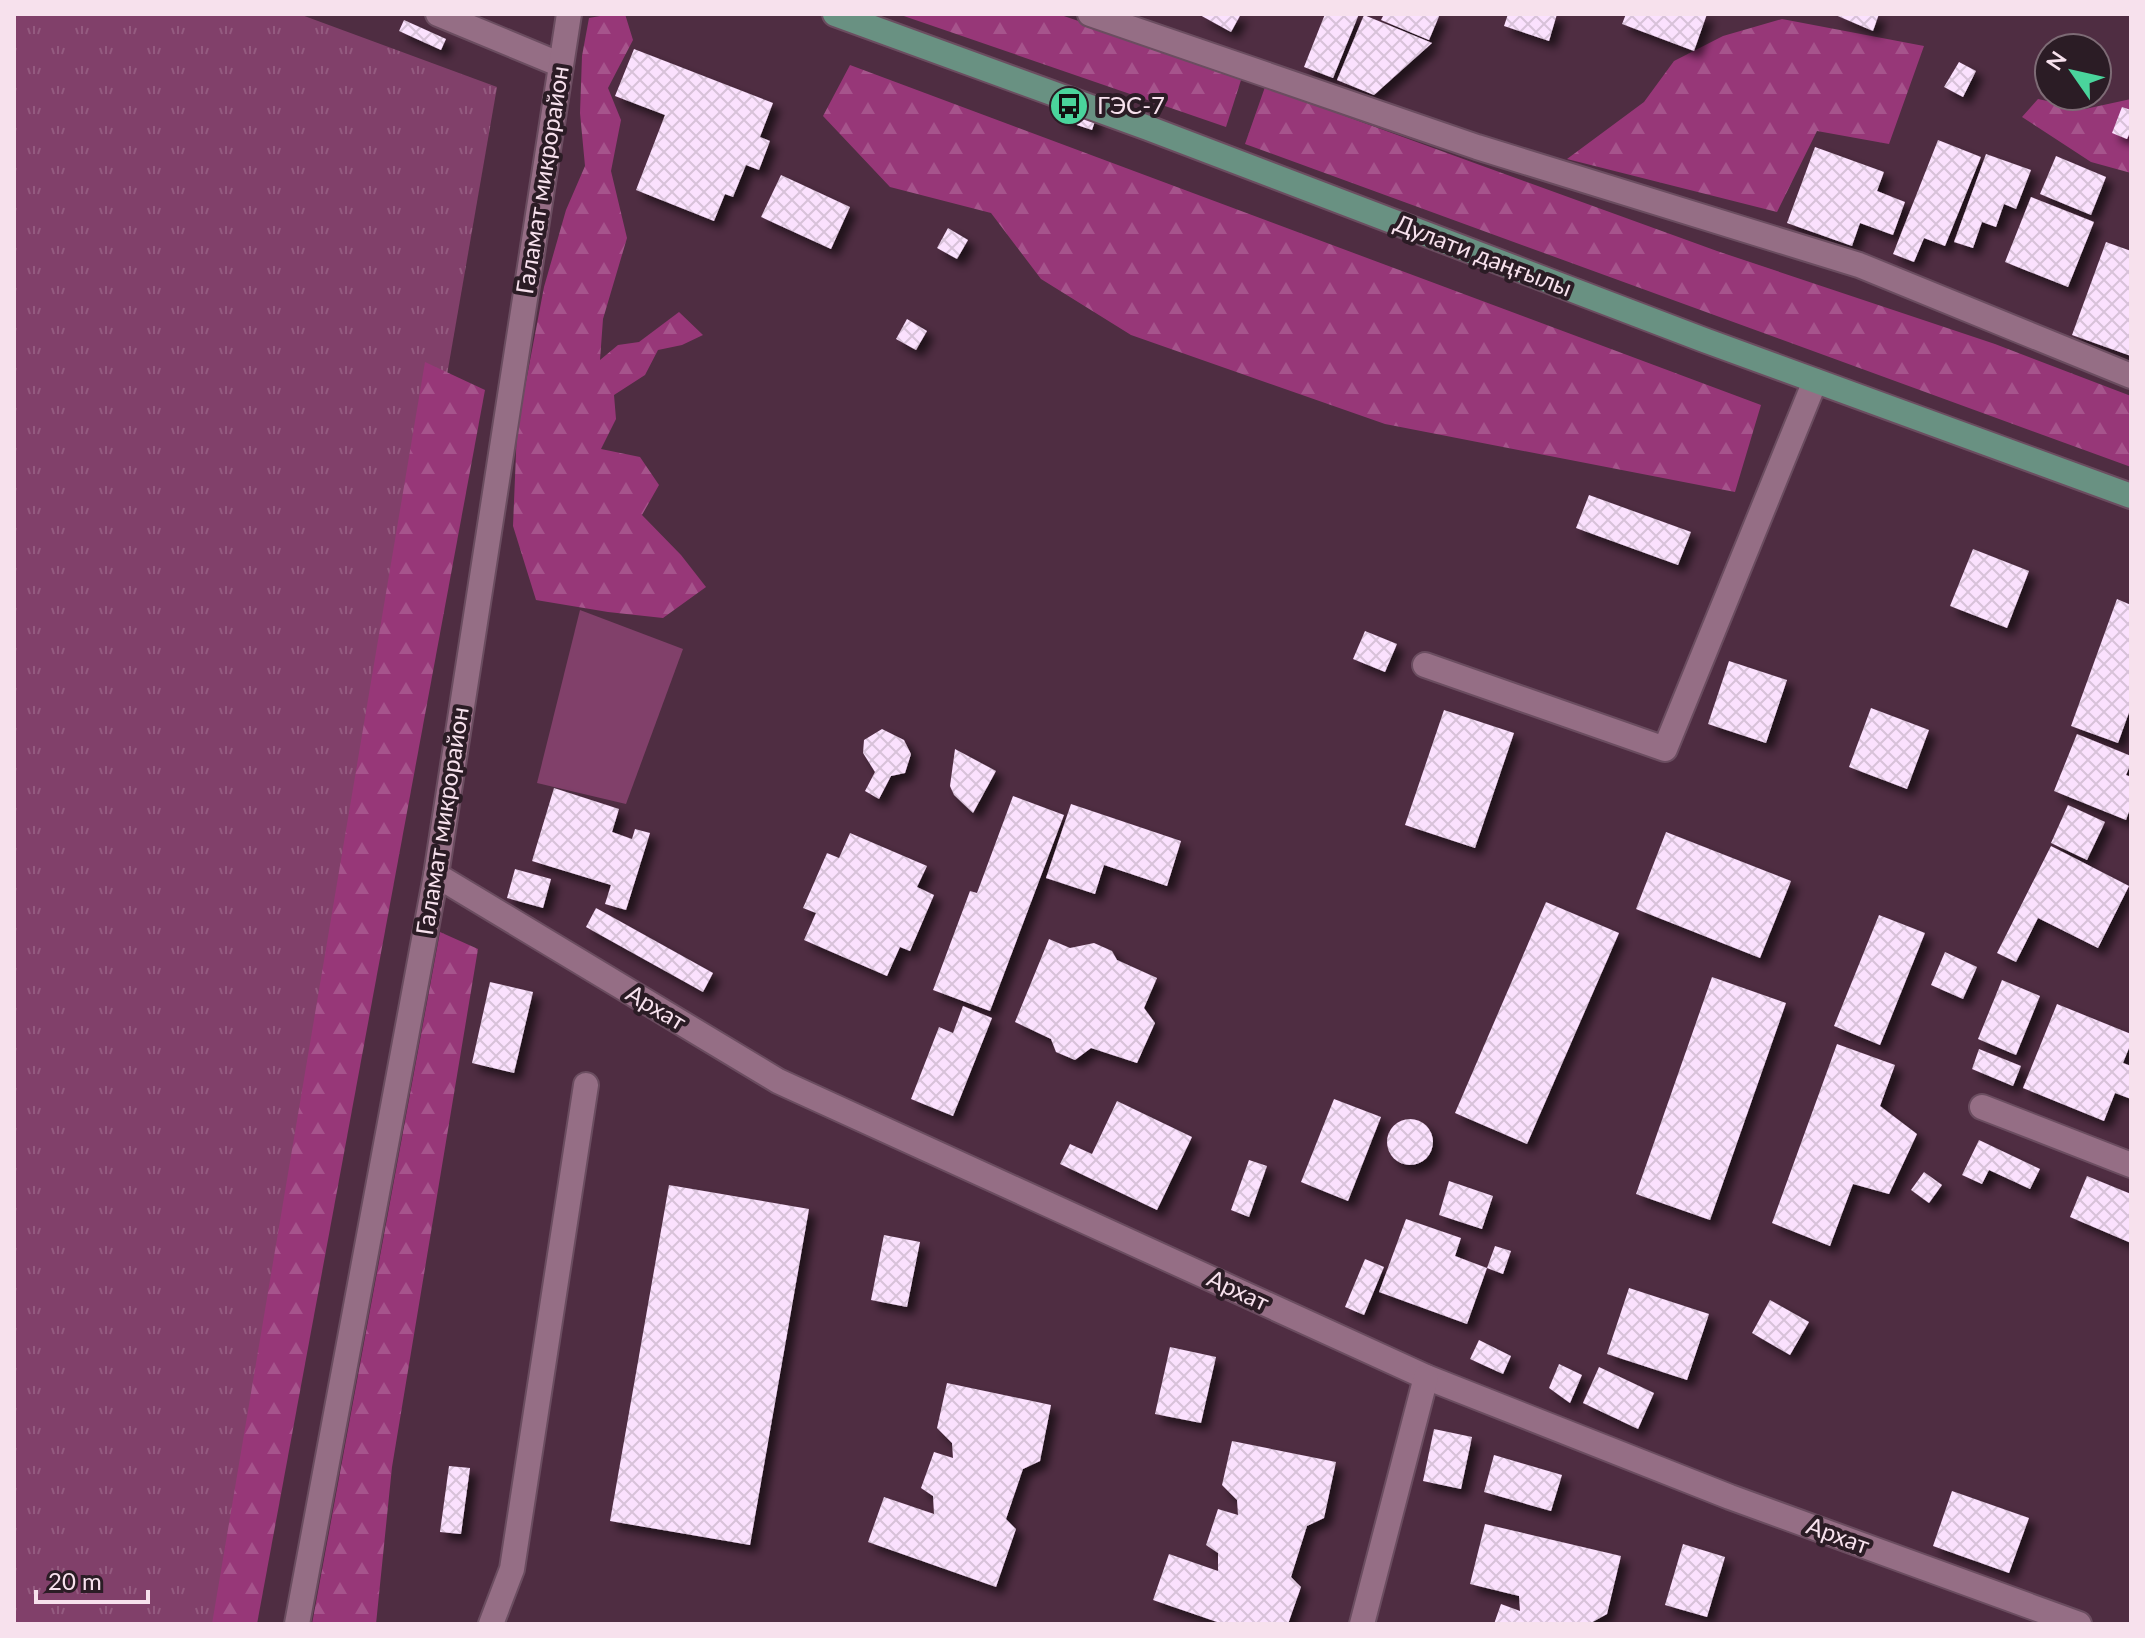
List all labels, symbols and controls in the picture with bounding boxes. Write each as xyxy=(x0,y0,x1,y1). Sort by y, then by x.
north arrow xyxy=(2033,32,2113,112)
text: N xyxy=(2040,46,2072,75)
street label: Галамат микрорайон xyxy=(509,64,574,296)
bus stop icon: ГЭС-7 xyxy=(1048,85,1090,127)
place label: ГЭС-7 xyxy=(1097,90,1165,119)
street label: Дулати даңғылы xyxy=(1391,207,1576,302)
street label: Галамат микрорайон xyxy=(409,705,474,937)
street label: Архат xyxy=(622,978,692,1036)
street label: Архат xyxy=(1203,1263,1274,1316)
street label: Архат xyxy=(1803,1510,1874,1559)
scale bar xyxy=(36,1554,148,1604)
text: 20 m xyxy=(48,1566,102,1595)

